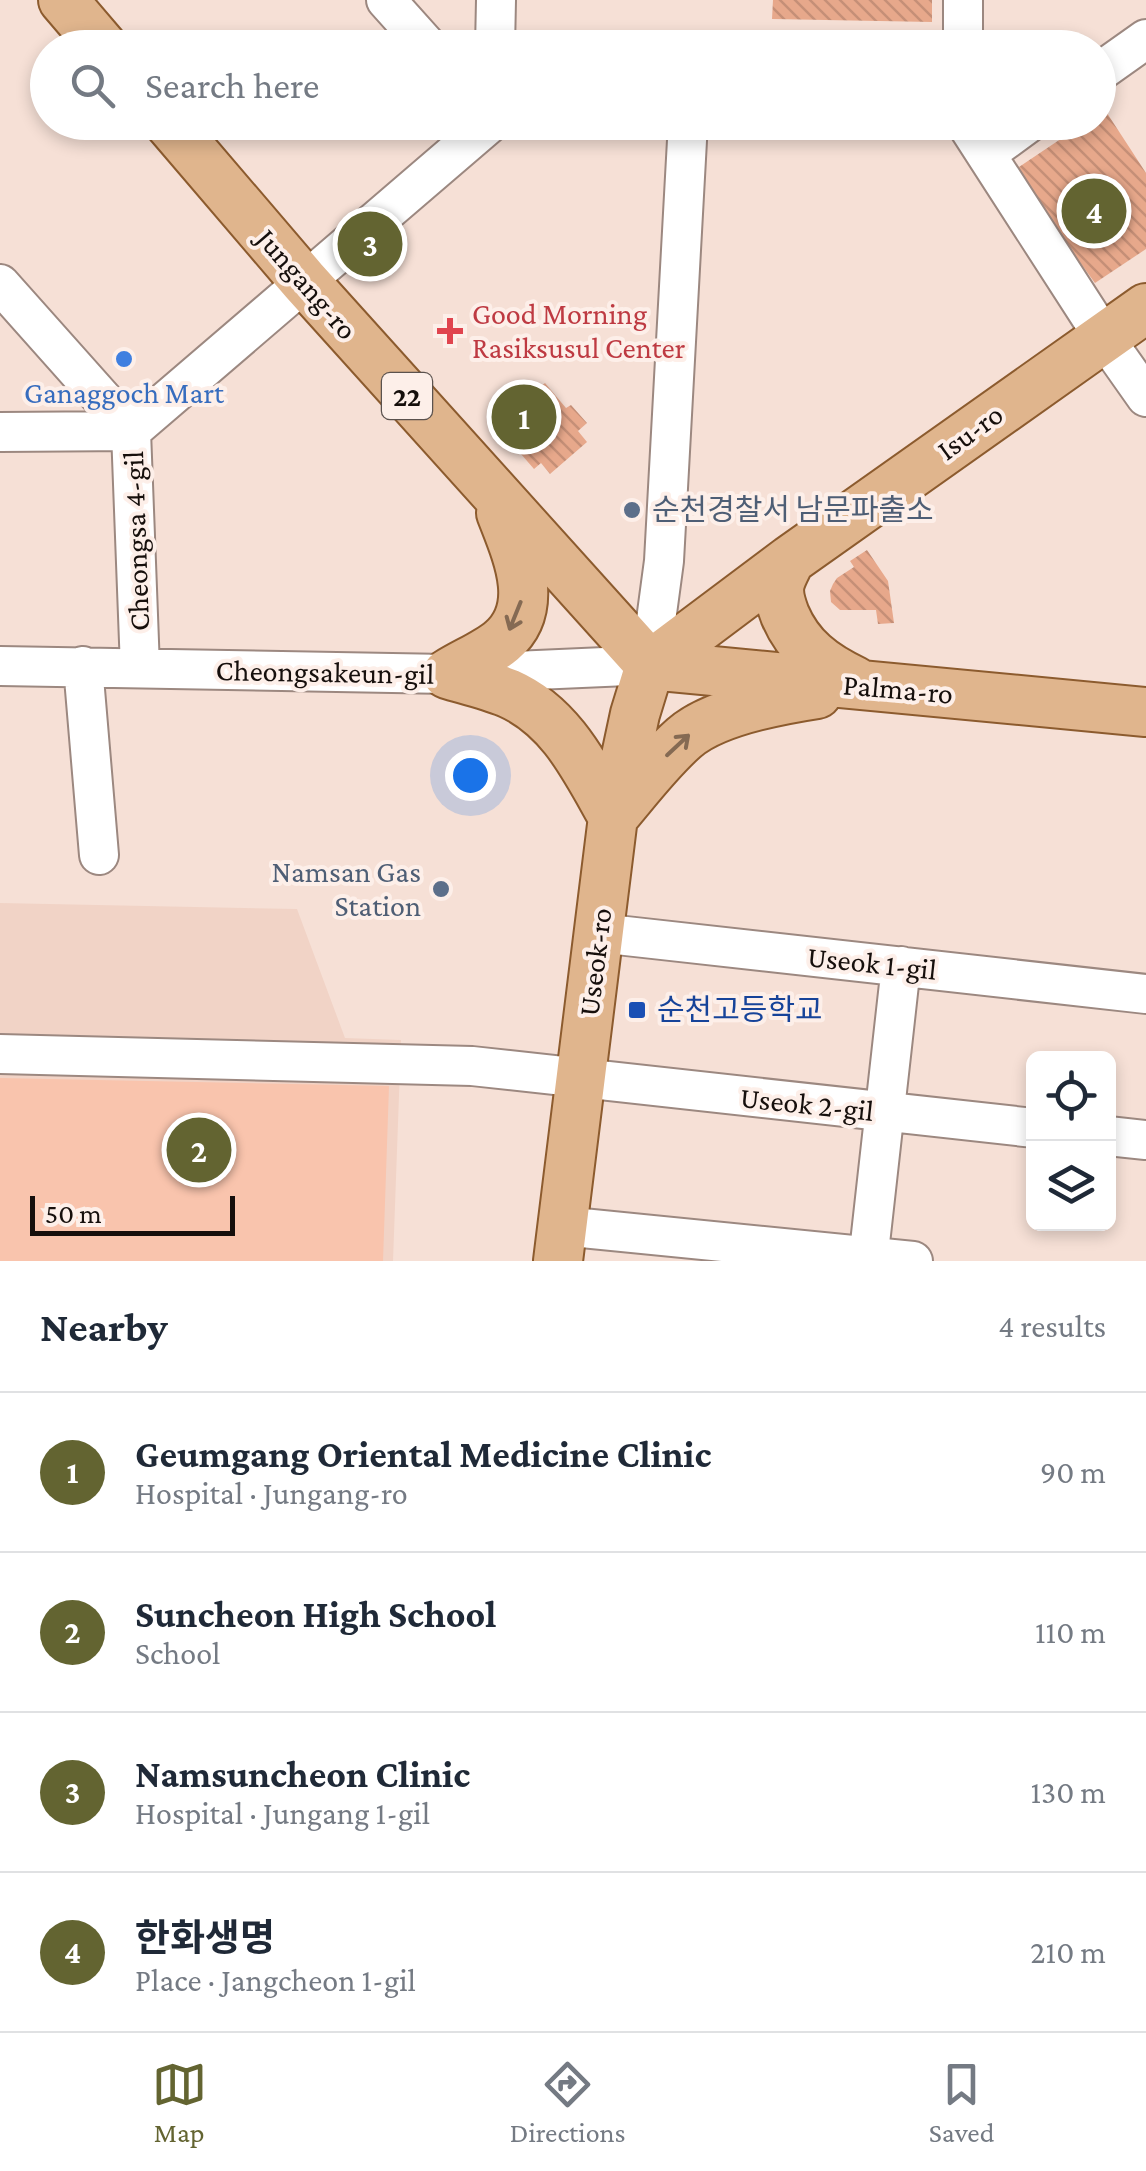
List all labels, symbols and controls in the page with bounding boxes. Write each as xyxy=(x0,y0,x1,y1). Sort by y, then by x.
search box xyxy=(30,30,1116,140)
icon: search xyxy=(65,58,120,113)
text: Search here xyxy=(145,64,319,106)
pin: 4 xyxy=(1062,174,1126,248)
pin: 3 xyxy=(338,206,402,282)
street label: Jungang-ro xyxy=(248,219,364,346)
place label: Good Morning Rasiksusul Center xyxy=(472,297,686,364)
marker: Good Morning Rasiksusul Center xyxy=(437,318,463,344)
marker: Ganaggoch Mart xyxy=(113,348,135,370)
road number: 22 xyxy=(382,373,432,419)
place label: Ganaggoch Mart xyxy=(24,376,225,410)
pin: 1 xyxy=(492,380,556,454)
street label: Isu-ro xyxy=(931,397,1009,466)
street label: Cheongsa 4-gil xyxy=(116,450,156,632)
place label: 순천경찰서 남문파출소 xyxy=(652,493,934,526)
marker: 순천경찰서 남문파출소 xyxy=(621,499,643,521)
one-way arrow xyxy=(505,601,523,631)
street label: Cheongsakeun-gil xyxy=(215,653,435,691)
street label: Palma-ro xyxy=(842,667,954,710)
one-way arrow xyxy=(666,733,690,757)
your location xyxy=(445,750,496,801)
place label: Namsan Gas Station xyxy=(271,855,421,922)
marker: Namsan Gas Station xyxy=(430,878,452,900)
street label: Useok-ro xyxy=(572,906,618,1018)
street label: Useok 1-gil xyxy=(806,939,938,987)
place label: 순천고등학교 xyxy=(657,993,823,1026)
marker: 순천고등학교 xyxy=(626,999,648,1021)
map controls xyxy=(1026,1051,1116,1231)
button: locate xyxy=(1026,1051,1116,1141)
street label: Useok 2-gil xyxy=(739,1080,876,1128)
pin: 2 xyxy=(166,1112,232,1188)
button: layers xyxy=(1026,1141,1116,1231)
scale bar xyxy=(30,1191,235,1236)
text: 50 m xyxy=(45,1198,102,1229)
text: Nearby xyxy=(40,1303,168,1350)
text: 4 results xyxy=(998,1308,1106,1344)
text: Geumgang Oriental Medicine Clinic xyxy=(135,1433,712,1475)
text: 1 xyxy=(67,1454,78,1490)
text: 90 m xyxy=(1040,1454,1106,1490)
text: Hospital · Jungang-ro xyxy=(135,1475,408,1511)
text: Suncheon High School xyxy=(135,1593,496,1635)
text: 2 xyxy=(64,1614,81,1650)
text: 110 m xyxy=(1035,1614,1106,1650)
text: School xyxy=(135,1635,220,1671)
text: Namsuncheon Clinic xyxy=(135,1753,470,1795)
text: 3 xyxy=(65,1774,80,1810)
text: 130 m xyxy=(1030,1774,1106,1810)
text: Hospital · Jungang 1-gil xyxy=(135,1795,430,1831)
text: 한화생명 xyxy=(135,1917,275,1959)
text: 4 xyxy=(64,1934,81,1970)
text: 210 m xyxy=(1030,1934,1106,1970)
text: Place · Jangcheon 1-gil xyxy=(135,1962,416,1998)
tab: Map xyxy=(152,2057,207,2148)
tab: Directions xyxy=(510,2057,626,2148)
tab: Saved xyxy=(929,2057,994,2148)

